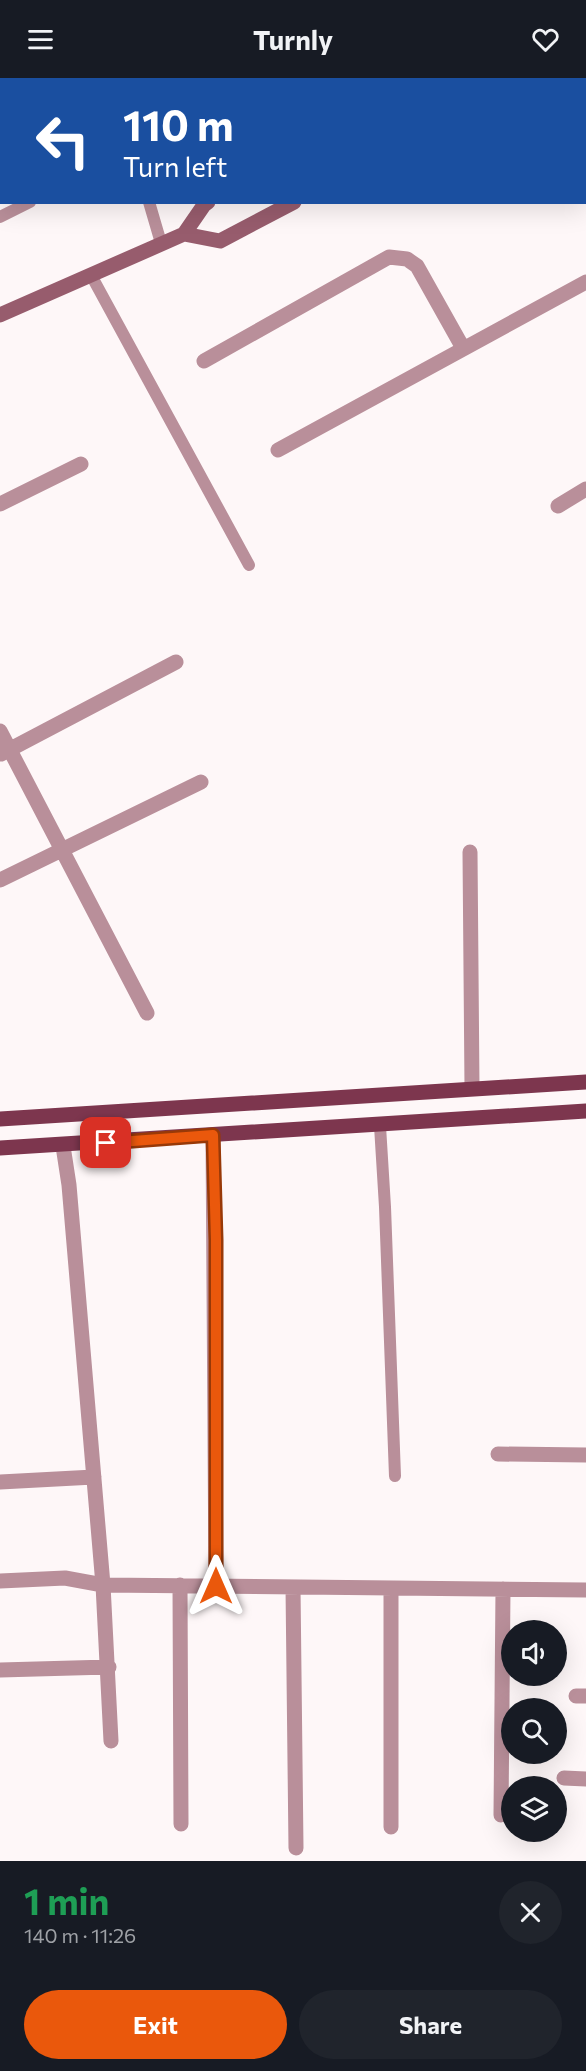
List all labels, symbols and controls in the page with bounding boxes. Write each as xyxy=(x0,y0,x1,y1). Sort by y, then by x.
icon: menu xyxy=(24,23,57,56)
text: Turnly xyxy=(253,23,333,56)
icon: heart xyxy=(529,23,562,56)
text: 110 m xyxy=(123,98,234,150)
icon: left xyxy=(24,102,102,180)
text: Turn left xyxy=(123,150,227,183)
pin xyxy=(80,1117,131,1168)
icon: arrive xyxy=(89,1126,122,1159)
position arrow xyxy=(184,1554,248,1618)
map controls xyxy=(501,1620,567,1842)
button: sound xyxy=(501,1620,567,1686)
button: search xyxy=(501,1698,567,1764)
button: layers xyxy=(501,1776,567,1842)
text: 1 min xyxy=(24,1878,109,1922)
button: close xyxy=(499,1881,562,1944)
text: 140 m · 11:26 xyxy=(24,1923,136,1947)
button: Exit xyxy=(24,1990,287,2059)
button: Share xyxy=(299,1990,562,2059)

